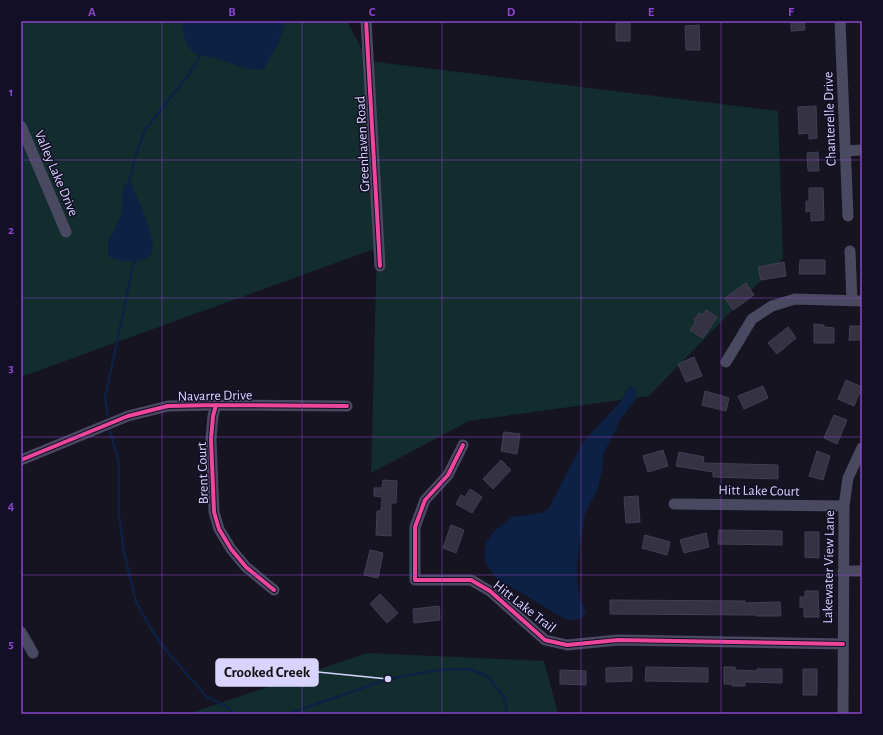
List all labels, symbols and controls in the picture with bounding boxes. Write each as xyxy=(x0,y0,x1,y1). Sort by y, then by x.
text: A xyxy=(88,6,96,19)
text: B xyxy=(228,6,236,19)
text: C xyxy=(369,6,376,19)
text: D xyxy=(507,6,516,19)
text: E xyxy=(648,6,655,19)
text: F xyxy=(788,6,795,19)
street label: Chanterelle Drive xyxy=(821,71,839,166)
text: 1 xyxy=(9,86,13,99)
street label: Greenhaven Road xyxy=(353,96,372,192)
street label: Valley Lake Drive xyxy=(32,128,80,218)
text: 2 xyxy=(8,224,14,237)
text: 3 xyxy=(8,362,14,375)
street label: Navarre Drive xyxy=(178,388,252,404)
street label: Brent Court xyxy=(195,441,211,504)
street label: Hitt Lake Court xyxy=(718,483,800,499)
text: 4 xyxy=(8,500,15,513)
street label: Lakewater View Lane xyxy=(821,510,837,624)
street label: Hitt Lake Trail xyxy=(490,578,558,635)
text: 5 xyxy=(8,638,14,651)
callout: Crooked Creek xyxy=(216,659,318,686)
text: Crooked Creek xyxy=(224,665,311,680)

